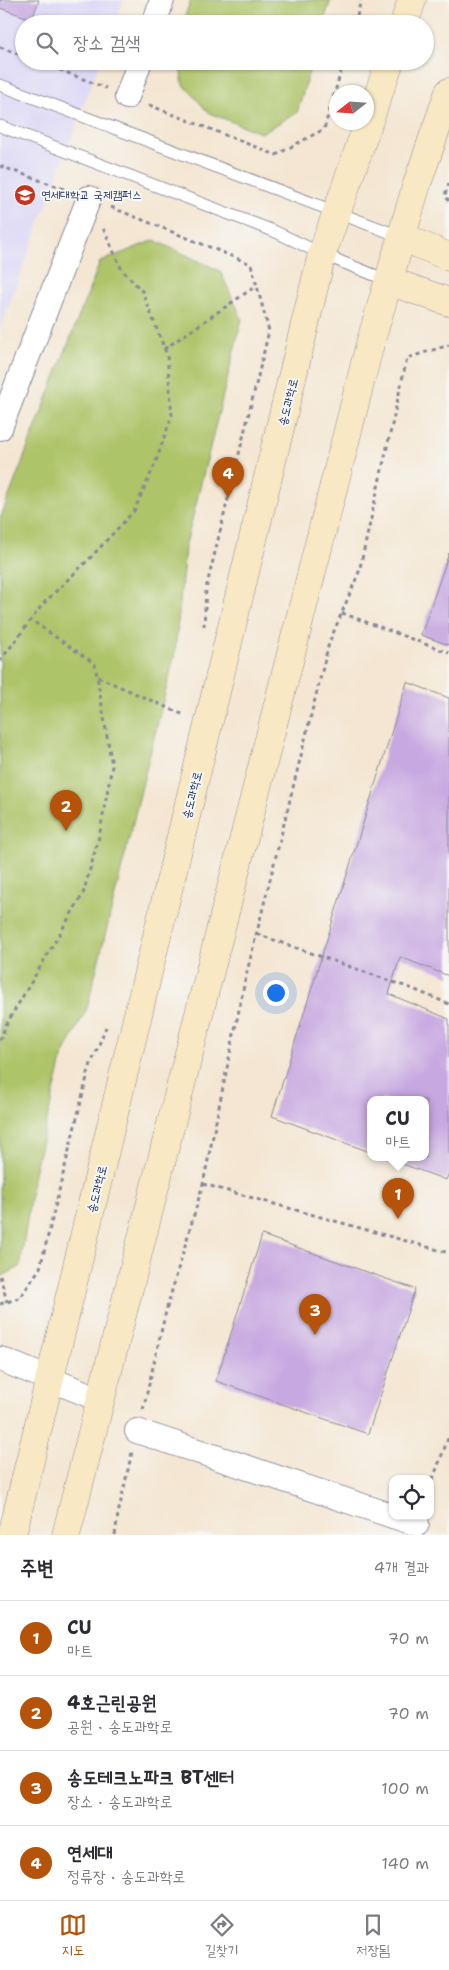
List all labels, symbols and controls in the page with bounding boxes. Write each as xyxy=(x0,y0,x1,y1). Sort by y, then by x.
search box xyxy=(15,15,434,70)
icon: search xyxy=(33,29,61,57)
text: 장소 검색 xyxy=(73,30,141,55)
north arrow xyxy=(329,85,374,130)
school or university icon: 연세대학교 국제캠퍼스 xyxy=(13,183,37,207)
place label: 연세대학교 국제캠퍼스 xyxy=(41,187,142,203)
street label: 송도과학로 xyxy=(274,377,302,427)
pin: 4 xyxy=(212,457,244,498)
street label: 송도과학로 xyxy=(178,770,206,820)
pin: 2 xyxy=(50,790,82,831)
your location xyxy=(263,980,289,1006)
popup xyxy=(367,1096,429,1161)
text: CU xyxy=(385,1106,410,1131)
text: 마트 xyxy=(385,1131,411,1152)
street label: 송도과학로 xyxy=(83,1164,111,1214)
pin: 1 xyxy=(382,1178,414,1219)
pin: 3 xyxy=(299,1294,331,1335)
map controls xyxy=(389,1475,434,1520)
button: locate xyxy=(389,1475,434,1520)
text: 주변 xyxy=(20,1554,54,1582)
text: 4개 결과 xyxy=(374,1557,429,1578)
text: CU xyxy=(67,1615,92,1640)
text: 1 xyxy=(32,1628,40,1649)
text: 70 m xyxy=(388,1628,429,1649)
text: 마트 xyxy=(67,1640,93,1661)
text: 4호근린공원 xyxy=(67,1690,157,1715)
text: 2 xyxy=(30,1703,42,1724)
text: 70 m xyxy=(388,1703,429,1724)
text: 공원 · 송도과학로 xyxy=(67,1716,173,1737)
text: 송도테크노파크 BT센터 xyxy=(67,1765,234,1790)
text: 3 xyxy=(30,1778,42,1799)
text: 100 m xyxy=(381,1778,429,1799)
text: 장소 · 송도과학로 xyxy=(67,1791,173,1812)
text: 연세대 xyxy=(67,1840,113,1865)
text: 4 xyxy=(30,1853,42,1874)
text: 140 m xyxy=(382,1853,429,1874)
text: 정류장 · 송도과학로 xyxy=(67,1866,185,1887)
tab: 지도 xyxy=(59,1911,87,1960)
tab: 길찾기 xyxy=(205,1911,238,1960)
tab: 저장됨 xyxy=(356,1911,390,1960)

